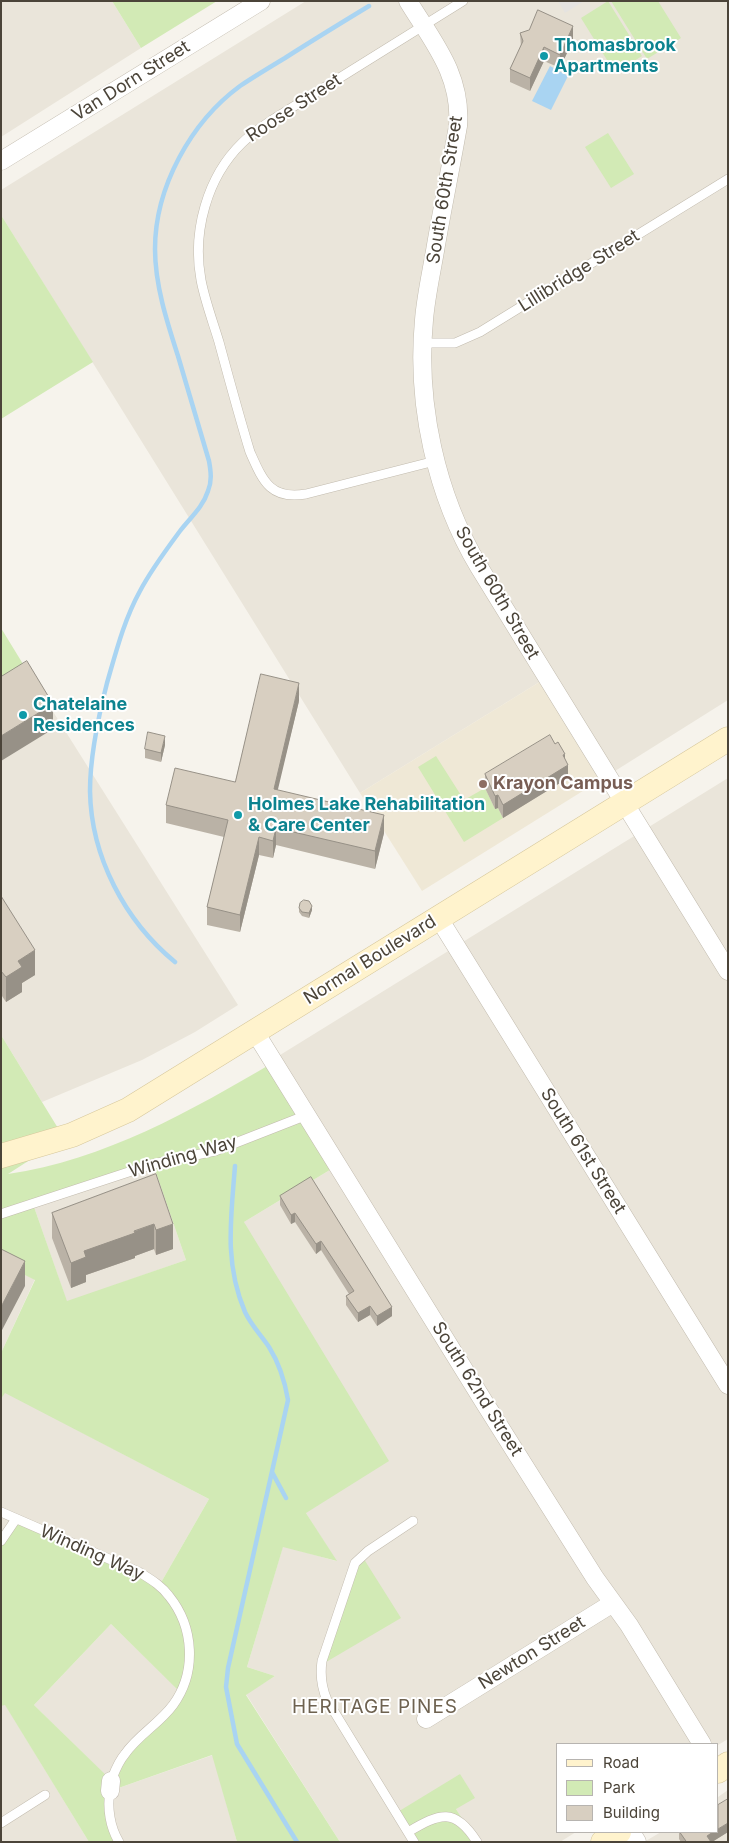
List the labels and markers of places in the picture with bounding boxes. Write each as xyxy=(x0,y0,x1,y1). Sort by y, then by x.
place label: Thomasbrook Apartments xyxy=(554,35,676,78)
marker: Thomasbrook Apartments xyxy=(538,50,550,62)
place label: Chatelaine Residences xyxy=(33,694,135,736)
marker: Chatelaine Residences xyxy=(17,709,29,721)
place label: Krayon Campus xyxy=(493,773,633,795)
marker: Krayon Campus xyxy=(477,778,489,790)
place label: Holmes Lake Rehabilitation & Care Center xyxy=(248,794,485,836)
marker: Holmes Lake Rehabilitation & Care Center xyxy=(232,809,244,821)

